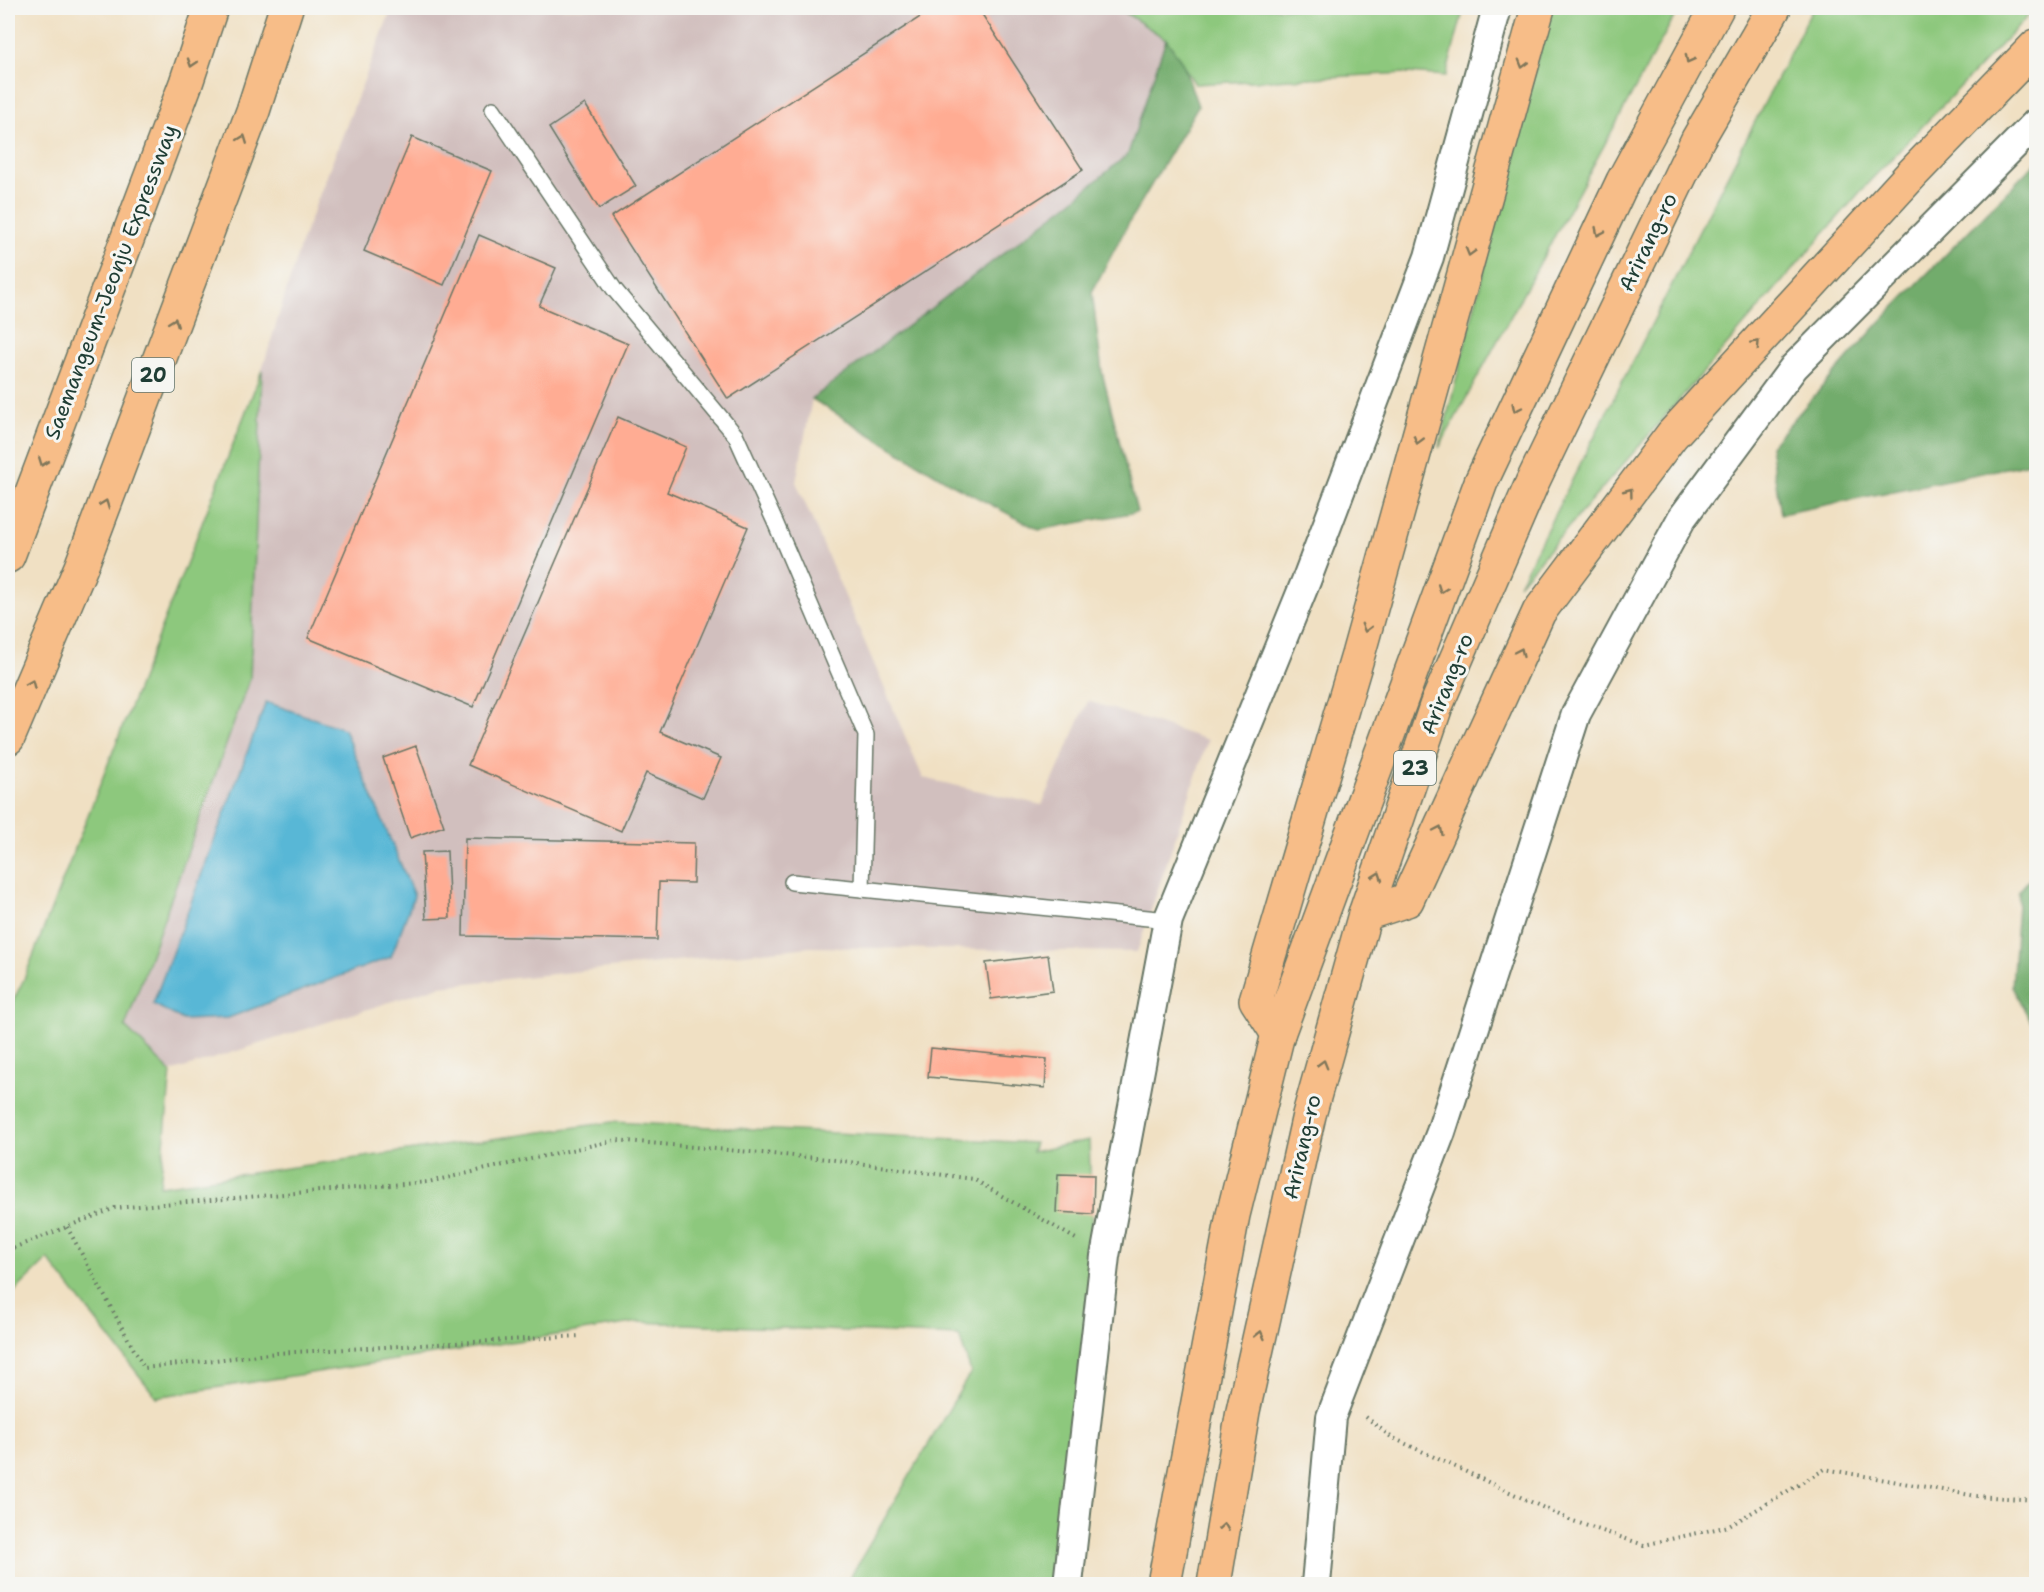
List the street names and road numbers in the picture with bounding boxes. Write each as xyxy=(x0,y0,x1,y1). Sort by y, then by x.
street label: Saemangeum-Jeonju Expressway xyxy=(38,120,184,444)
street label: Arirang-ro xyxy=(1612,188,1684,296)
road number: 20 xyxy=(132,358,174,392)
street label: Arirang-ro xyxy=(1414,629,1480,739)
road number: 23 xyxy=(1394,751,1436,785)
street label: Arirang-ro xyxy=(1276,1092,1328,1202)

